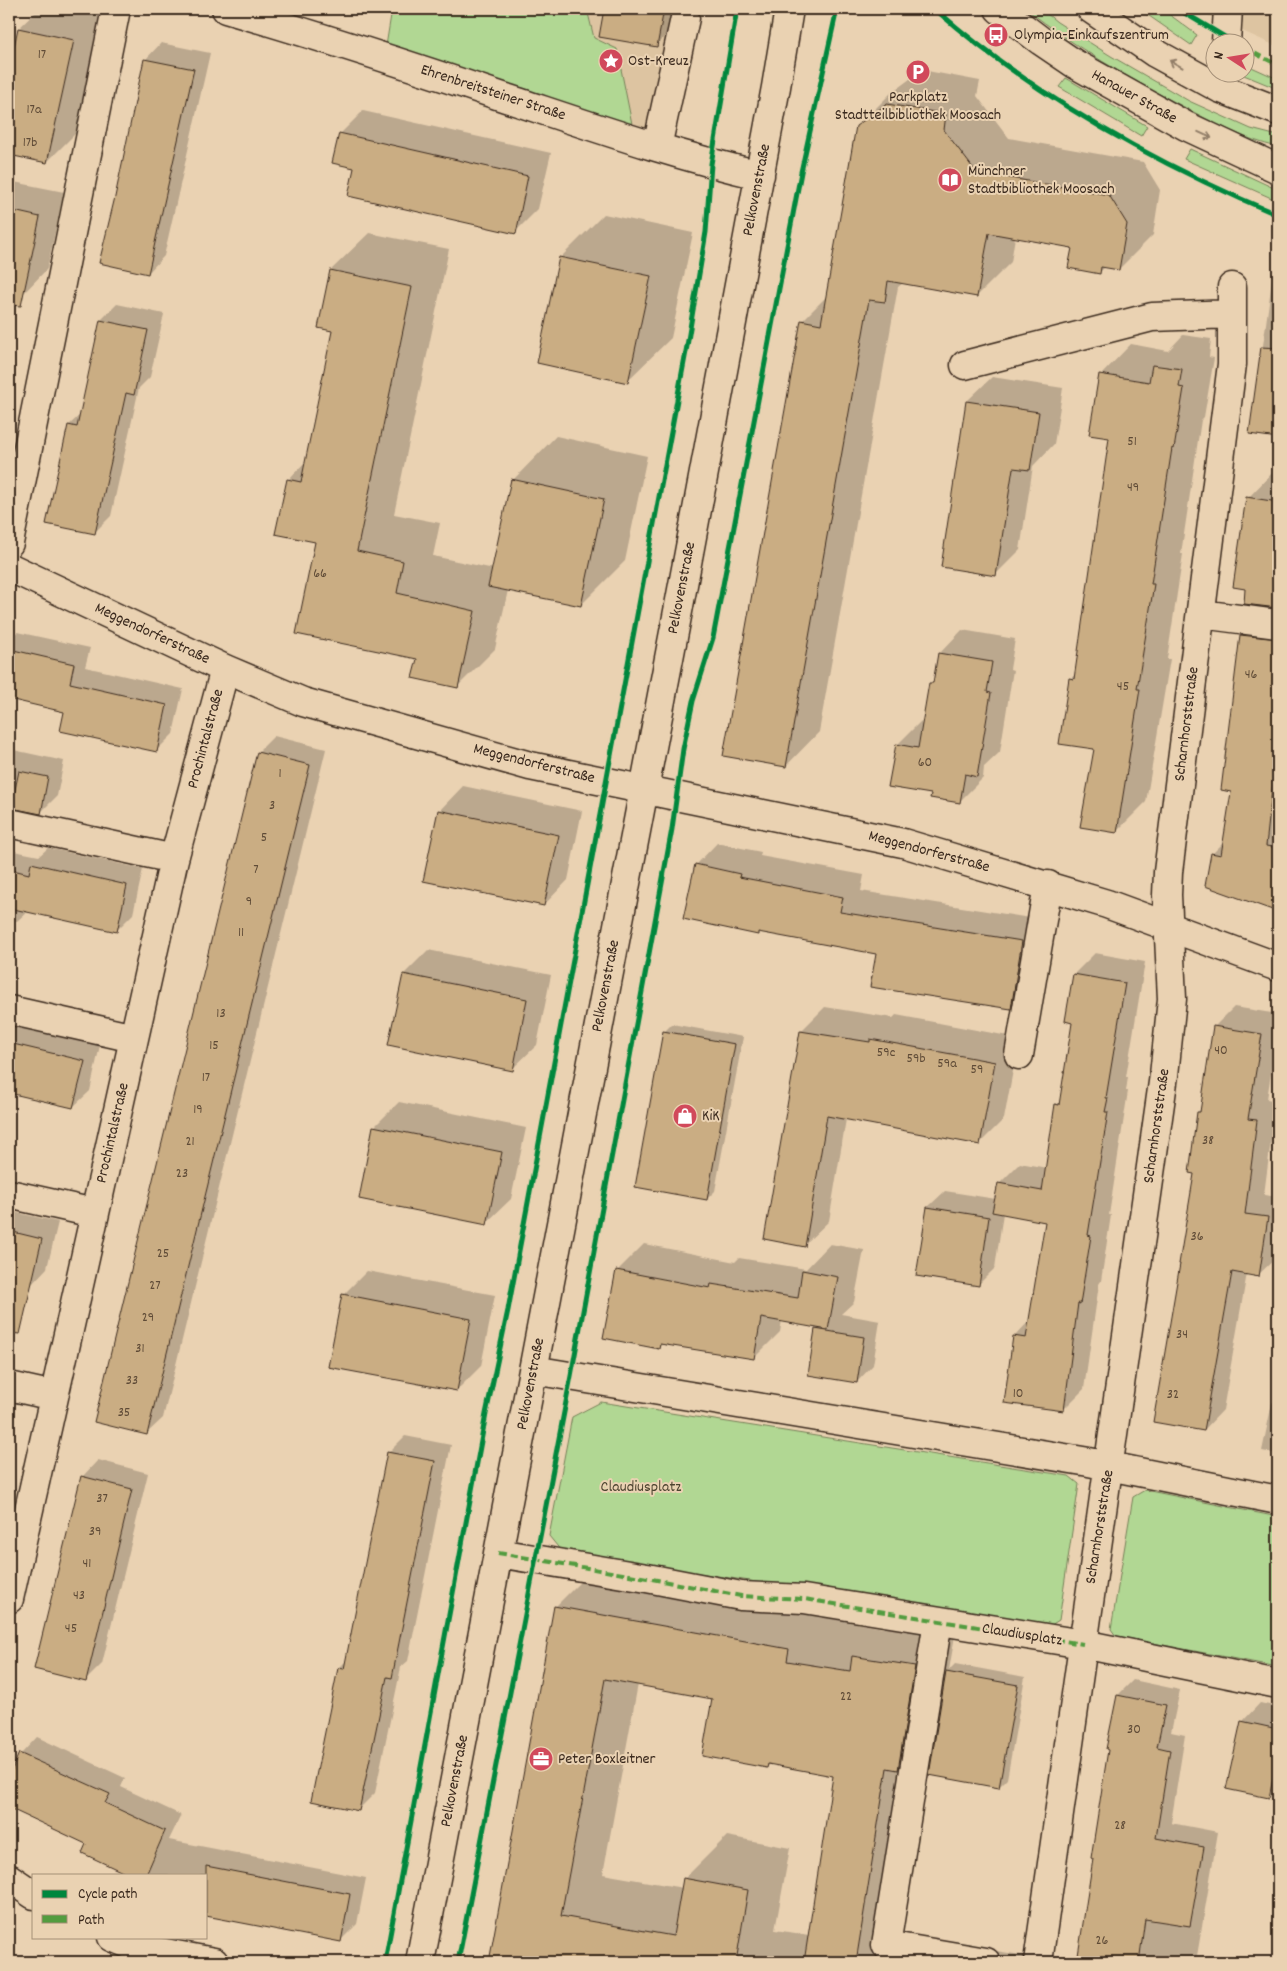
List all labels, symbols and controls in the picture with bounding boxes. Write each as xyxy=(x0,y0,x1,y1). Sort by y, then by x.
bus stop icon: Olympia-Einkaufszentrum xyxy=(983,22,1009,48)
place label: Olympia-Einkaufszentrum xyxy=(1014,24,1169,47)
north arrow xyxy=(1204,32,1254,82)
house number: 17 xyxy=(38,45,46,65)
place icon: Ost-Kreuz xyxy=(598,48,624,74)
place label: Ost-Kreuz xyxy=(628,50,689,73)
text: N xyxy=(1209,50,1230,61)
street label: Ehrenbreitsteiner Straße xyxy=(417,59,569,127)
parking icon: Parkplatz Stadtteilbibliothek Moosach xyxy=(905,59,931,85)
one-way arrow xyxy=(1169,59,1184,68)
street label: Hanauer Straße xyxy=(1087,64,1181,130)
place label: Parkplatz Stadtteilbibliothek Moosach xyxy=(835,86,1001,127)
house number: 17a xyxy=(27,100,42,120)
one-way arrow xyxy=(1197,130,1212,140)
house number: 17b xyxy=(23,133,37,153)
street label: Pelkovenstraße xyxy=(737,142,777,238)
place label: Münchner Stadtbibliothek Moosach xyxy=(968,160,1115,201)
library icon: Münchner Stadtbibliothek Moosach xyxy=(937,167,963,193)
house number: 51 xyxy=(1127,432,1137,452)
house number: 49 xyxy=(1127,478,1139,498)
street label: Pelkovenstraße xyxy=(662,540,702,636)
house number: 66 xyxy=(313,564,327,584)
street label: Meggendorferstraße xyxy=(91,597,213,671)
street label: Scharnhorststraße xyxy=(1169,665,1205,783)
house number: 46 xyxy=(1245,665,1257,685)
house number: 45 xyxy=(1117,677,1129,697)
street label: Prochintalstraße xyxy=(182,687,230,791)
street label: Meggendorferstraße xyxy=(471,738,597,790)
house number: 60 xyxy=(918,753,932,773)
house number: 1 xyxy=(278,764,282,784)
house number: 3 xyxy=(269,796,275,816)
street label: Meggendorferstraße xyxy=(866,825,992,879)
house number: 5 xyxy=(261,828,267,848)
house number: 7 xyxy=(253,860,259,880)
house number: 9 xyxy=(246,892,252,912)
house number: 11 xyxy=(238,923,244,943)
street label: Pelkovenstraße xyxy=(586,938,626,1034)
house number: 13 xyxy=(216,1004,226,1024)
house number: 15 xyxy=(209,1036,219,1056)
house number: 40 xyxy=(1214,1041,1228,1061)
house number: 59c xyxy=(877,1043,896,1063)
house number: 59b xyxy=(907,1049,925,1069)
house number: 59a xyxy=(937,1054,957,1074)
house number: 59 xyxy=(971,1060,983,1080)
street label: Scharnhorststraße xyxy=(1138,1067,1176,1185)
house number: 17 xyxy=(202,1068,210,1088)
street label: Prochintalstraße xyxy=(90,1081,136,1185)
house number: 19 xyxy=(193,1100,203,1120)
shop icon: KiK xyxy=(672,1103,698,1129)
place label: KiK xyxy=(702,1105,720,1128)
house number: 38 xyxy=(1202,1131,1214,1151)
house number: 21 xyxy=(185,1132,195,1152)
house number: 23 xyxy=(176,1164,188,1184)
house number: 36 xyxy=(1190,1227,1204,1247)
house number: 25 xyxy=(157,1244,169,1264)
house number: 27 xyxy=(149,1276,161,1296)
house number: 29 xyxy=(142,1308,154,1328)
house number: 34 xyxy=(1176,1325,1188,1345)
street label: Pelkovenstraße xyxy=(511,1336,551,1432)
house number: 31 xyxy=(135,1339,145,1359)
house number: 33 xyxy=(126,1371,138,1391)
house number: 10 xyxy=(1013,1384,1023,1404)
house number: 32 xyxy=(1167,1385,1179,1405)
house number: 35 xyxy=(118,1403,130,1423)
street label: Scharnhorststraße xyxy=(1080,1468,1120,1586)
park label: Claudiusplatz xyxy=(601,1476,681,1499)
house number: 37 xyxy=(96,1489,108,1509)
house number: 39 xyxy=(89,1522,101,1542)
house number: 41 xyxy=(83,1554,91,1574)
house number: 43 xyxy=(73,1586,85,1606)
street label: Claudiusplatz xyxy=(980,1617,1064,1653)
house number: 45 xyxy=(65,1619,77,1639)
house number: 22 xyxy=(840,1687,852,1707)
house number: 30 xyxy=(1127,1720,1141,1740)
street label: Pelkovenstraße xyxy=(435,1733,475,1829)
office icon: Peter Boxleitner xyxy=(528,1746,554,1772)
place label: Peter Boxleitner xyxy=(558,1748,656,1771)
house number: 28 xyxy=(1114,1816,1126,1836)
legend xyxy=(32,1874,208,1938)
text: Cycle path xyxy=(78,1884,138,1906)
text: Path xyxy=(78,1910,104,1932)
house number: 26 xyxy=(1096,1931,1109,1951)

